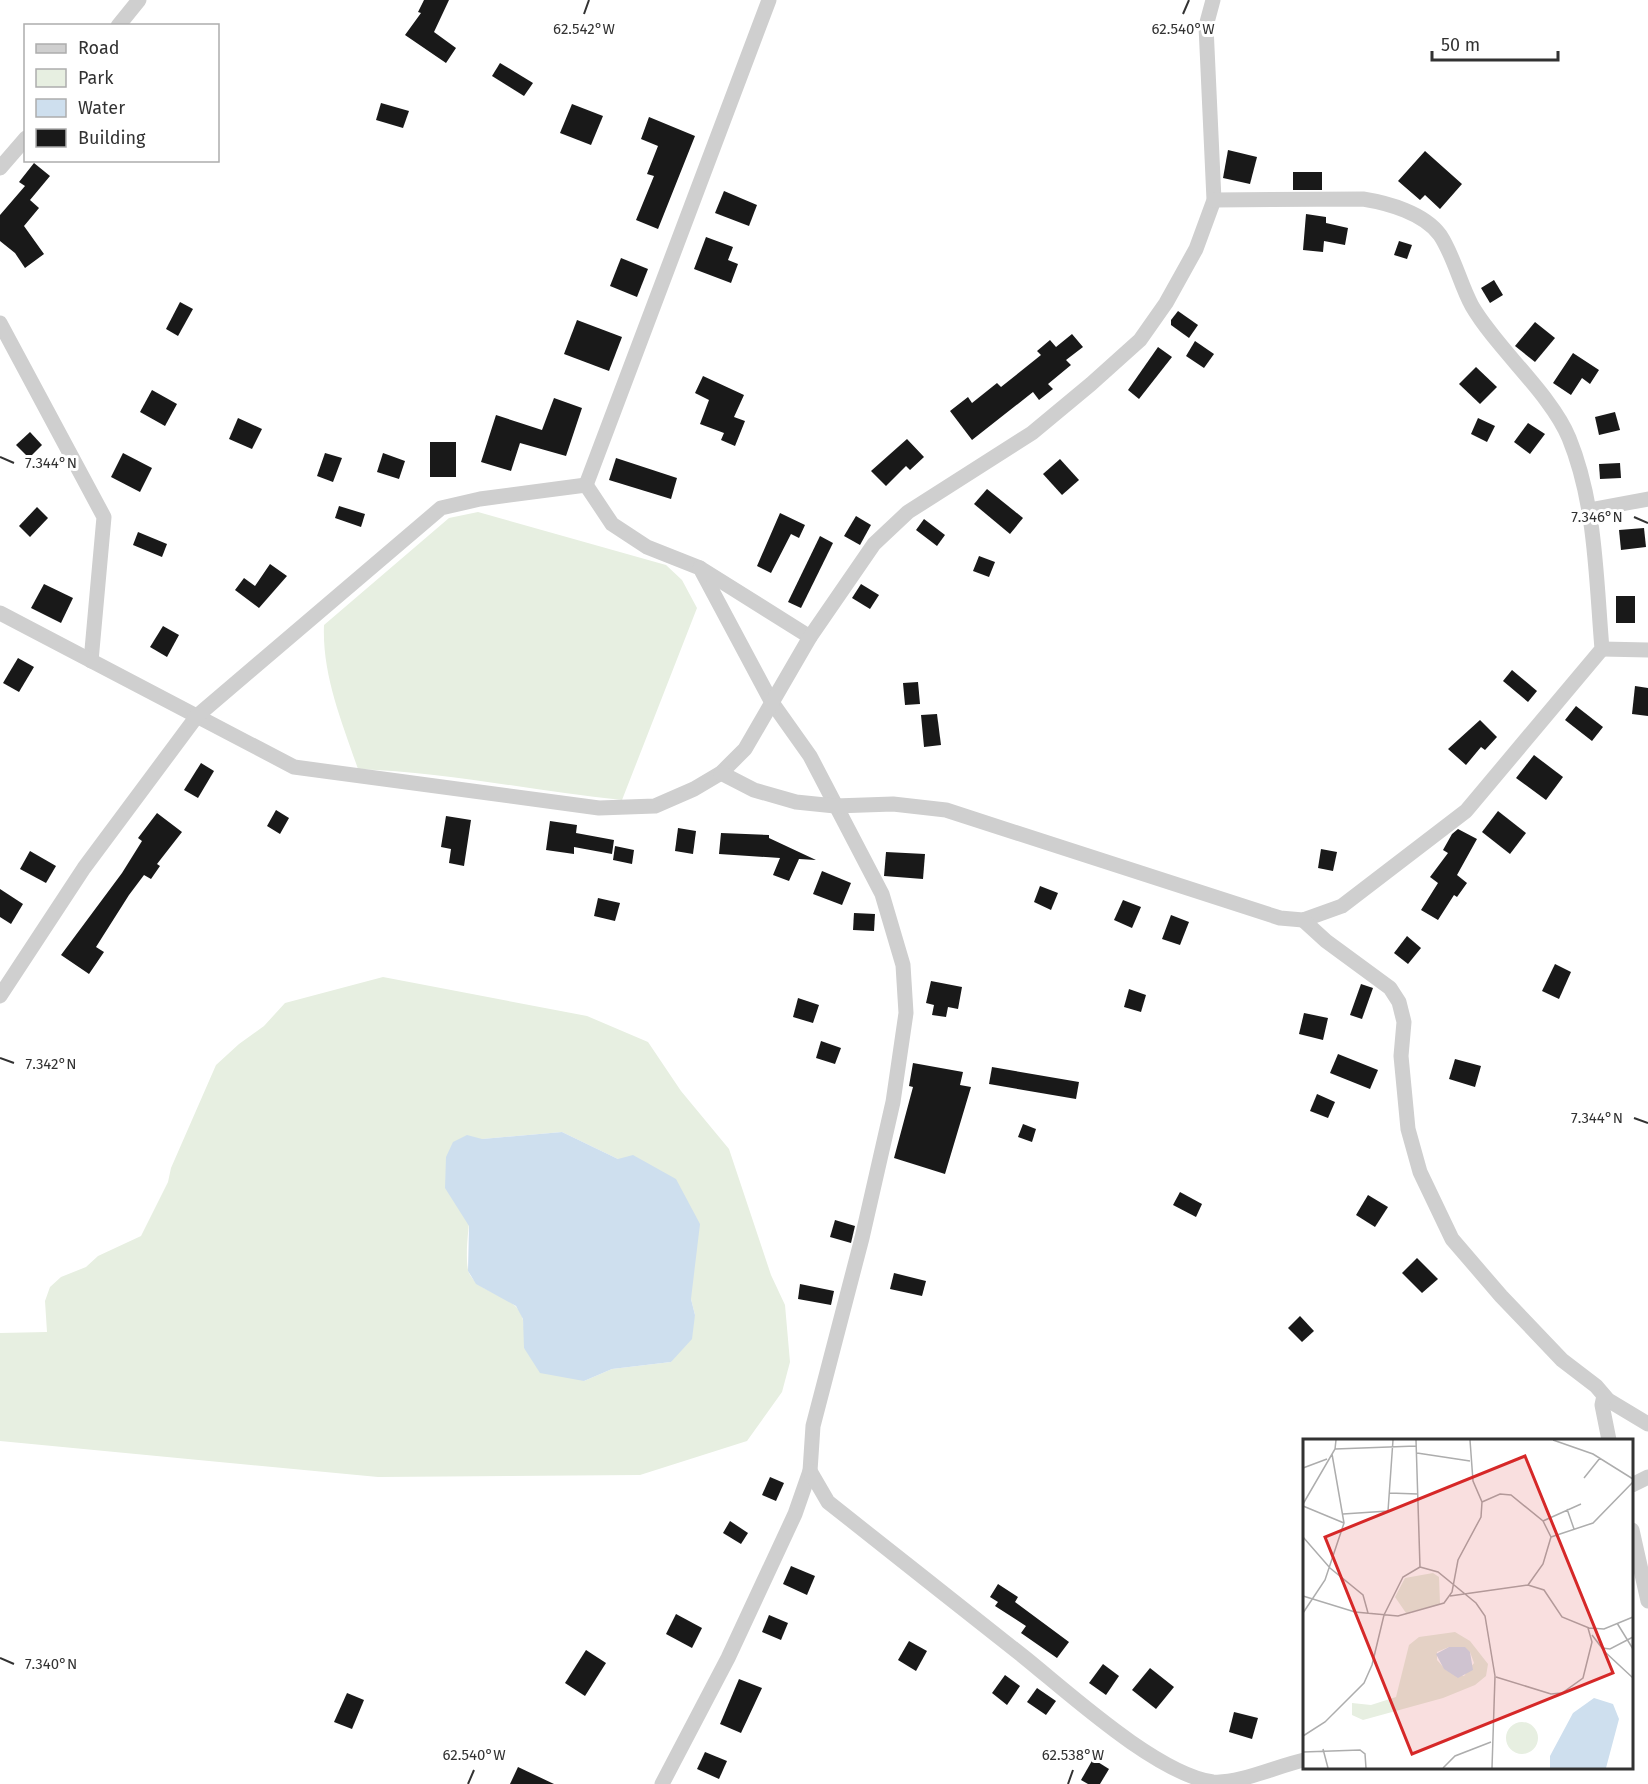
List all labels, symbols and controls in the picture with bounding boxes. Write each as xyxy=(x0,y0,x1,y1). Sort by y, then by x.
text: 62.542°W xyxy=(553,20,616,38)
text: 62.540°W xyxy=(1151,20,1215,38)
legend xyxy=(24,24,219,162)
scale bar xyxy=(1432,24,1558,62)
text: 50 m xyxy=(1441,34,1480,56)
text: Road xyxy=(78,37,120,59)
text: Park xyxy=(78,67,114,89)
text: Water xyxy=(78,97,125,119)
text: Building xyxy=(78,127,146,149)
text: 7.344°N xyxy=(25,454,77,472)
text: 7.346°N xyxy=(1571,508,1623,526)
text: 7.342°N xyxy=(25,1055,77,1073)
text: 7.344°N xyxy=(1571,1109,1623,1127)
inset map xyxy=(1303,1439,1633,1769)
text: 7.340°N xyxy=(25,1655,77,1673)
text: 62.540°W xyxy=(442,1746,506,1764)
text: 62.538°W xyxy=(1042,1746,1105,1764)

